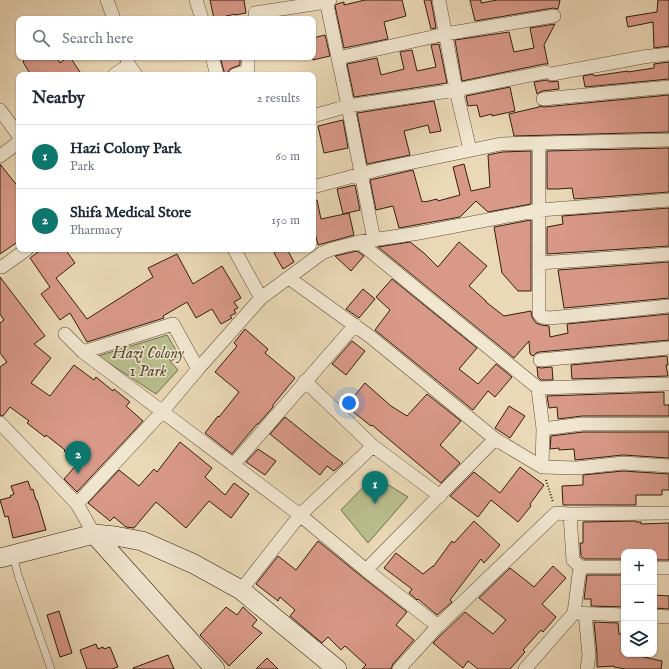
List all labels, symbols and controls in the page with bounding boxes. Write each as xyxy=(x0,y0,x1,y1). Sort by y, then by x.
search box xyxy=(16,16,316,60)
icon: search xyxy=(30,27,52,49)
text: Search here xyxy=(62,29,133,48)
text: Nearby xyxy=(32,88,85,109)
text: 2 results xyxy=(256,90,300,107)
text: Hazi Colony Park xyxy=(70,139,181,158)
text: 1 xyxy=(43,148,47,165)
text: 60 m xyxy=(275,148,300,165)
text: Park xyxy=(70,158,95,175)
text: Shifa Medical Store xyxy=(70,203,191,222)
text: 2 xyxy=(42,212,48,229)
text: 150 m xyxy=(271,212,300,229)
text: Pharmacy xyxy=(70,222,122,239)
park label: Hazi Colony 1 Park xyxy=(111,344,185,382)
your location xyxy=(339,393,359,413)
pin: 2 xyxy=(65,441,91,474)
pin: 1 xyxy=(362,471,388,504)
map controls xyxy=(621,549,657,657)
button: + xyxy=(621,549,657,585)
button: − xyxy=(621,585,657,621)
button: layers xyxy=(621,621,657,657)

